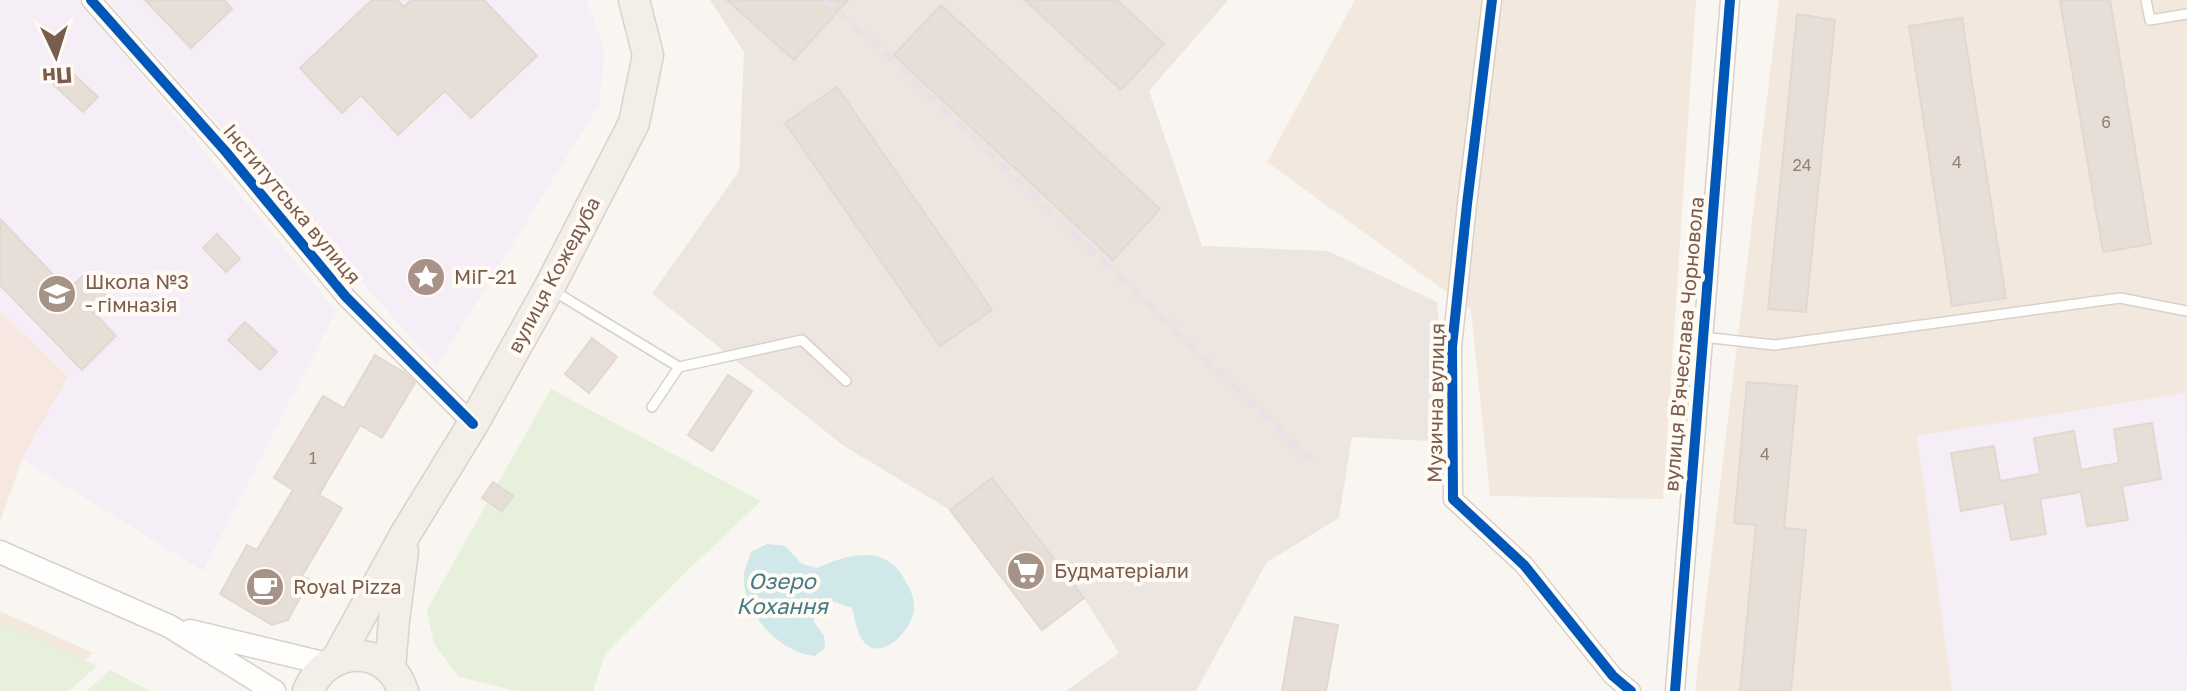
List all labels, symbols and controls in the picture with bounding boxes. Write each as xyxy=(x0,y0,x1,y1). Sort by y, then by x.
north arrow xyxy=(16,16,96,96)
text: Пн xyxy=(42,62,73,91)
house number: 6 xyxy=(2101,112,2111,132)
street label: Інститутська вулиця xyxy=(219,119,367,288)
house number: 4 xyxy=(1952,152,1962,172)
house number: 24 xyxy=(1792,155,1812,175)
street label: вулиця Кожедуба xyxy=(502,192,604,357)
street label: вулиця В'ячеслава Чорновола xyxy=(1658,196,1708,492)
place icon: МіГ-21 xyxy=(405,256,447,298)
place label: МіГ-21 xyxy=(454,264,517,288)
place label: Школа №3 - гімназія xyxy=(85,269,189,316)
school or university icon: Школа №3 - гімназія xyxy=(36,273,78,315)
street label: Музична вулиця xyxy=(1422,323,1448,483)
house number: 4 xyxy=(1760,444,1770,464)
house number: 1 xyxy=(309,448,317,468)
supermarket icon: Будматеріали xyxy=(1005,550,1047,592)
place label: Будматеріали xyxy=(1054,558,1189,582)
cafe icon: Royal Pizza xyxy=(244,566,286,608)
water label: Озеро Кохання xyxy=(736,567,829,619)
place label: Royal Pizza xyxy=(293,574,402,598)

